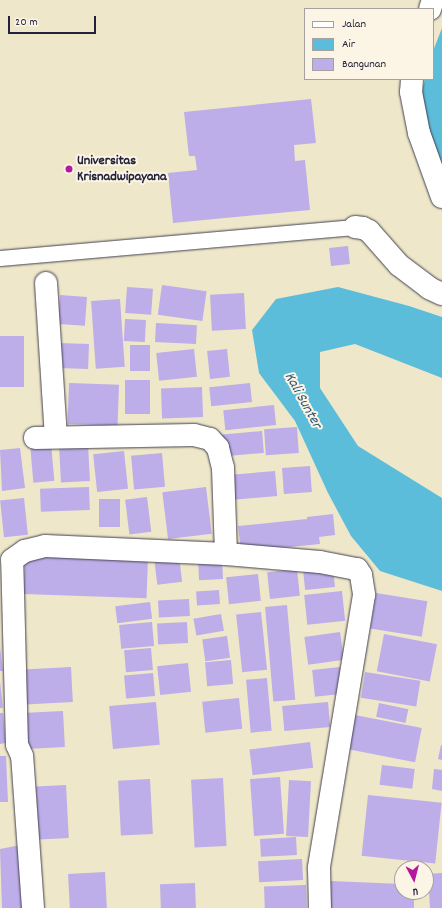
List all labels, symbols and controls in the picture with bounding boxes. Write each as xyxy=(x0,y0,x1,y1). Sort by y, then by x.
scale bar xyxy=(10,8,98,34)
legend xyxy=(304,8,434,80)
text: 20 m xyxy=(15,14,38,31)
text: Jalan xyxy=(342,16,366,33)
text: Air xyxy=(342,36,355,53)
text: Bangunan xyxy=(342,56,386,73)
place label: Universitas Krisnadwipayana xyxy=(77,153,167,186)
marker: Universitas Krisnadwipayana xyxy=(64,164,74,174)
water label: Kali Sunter xyxy=(279,370,325,432)
north arrow xyxy=(394,860,434,900)
text: U xyxy=(412,883,419,899)

